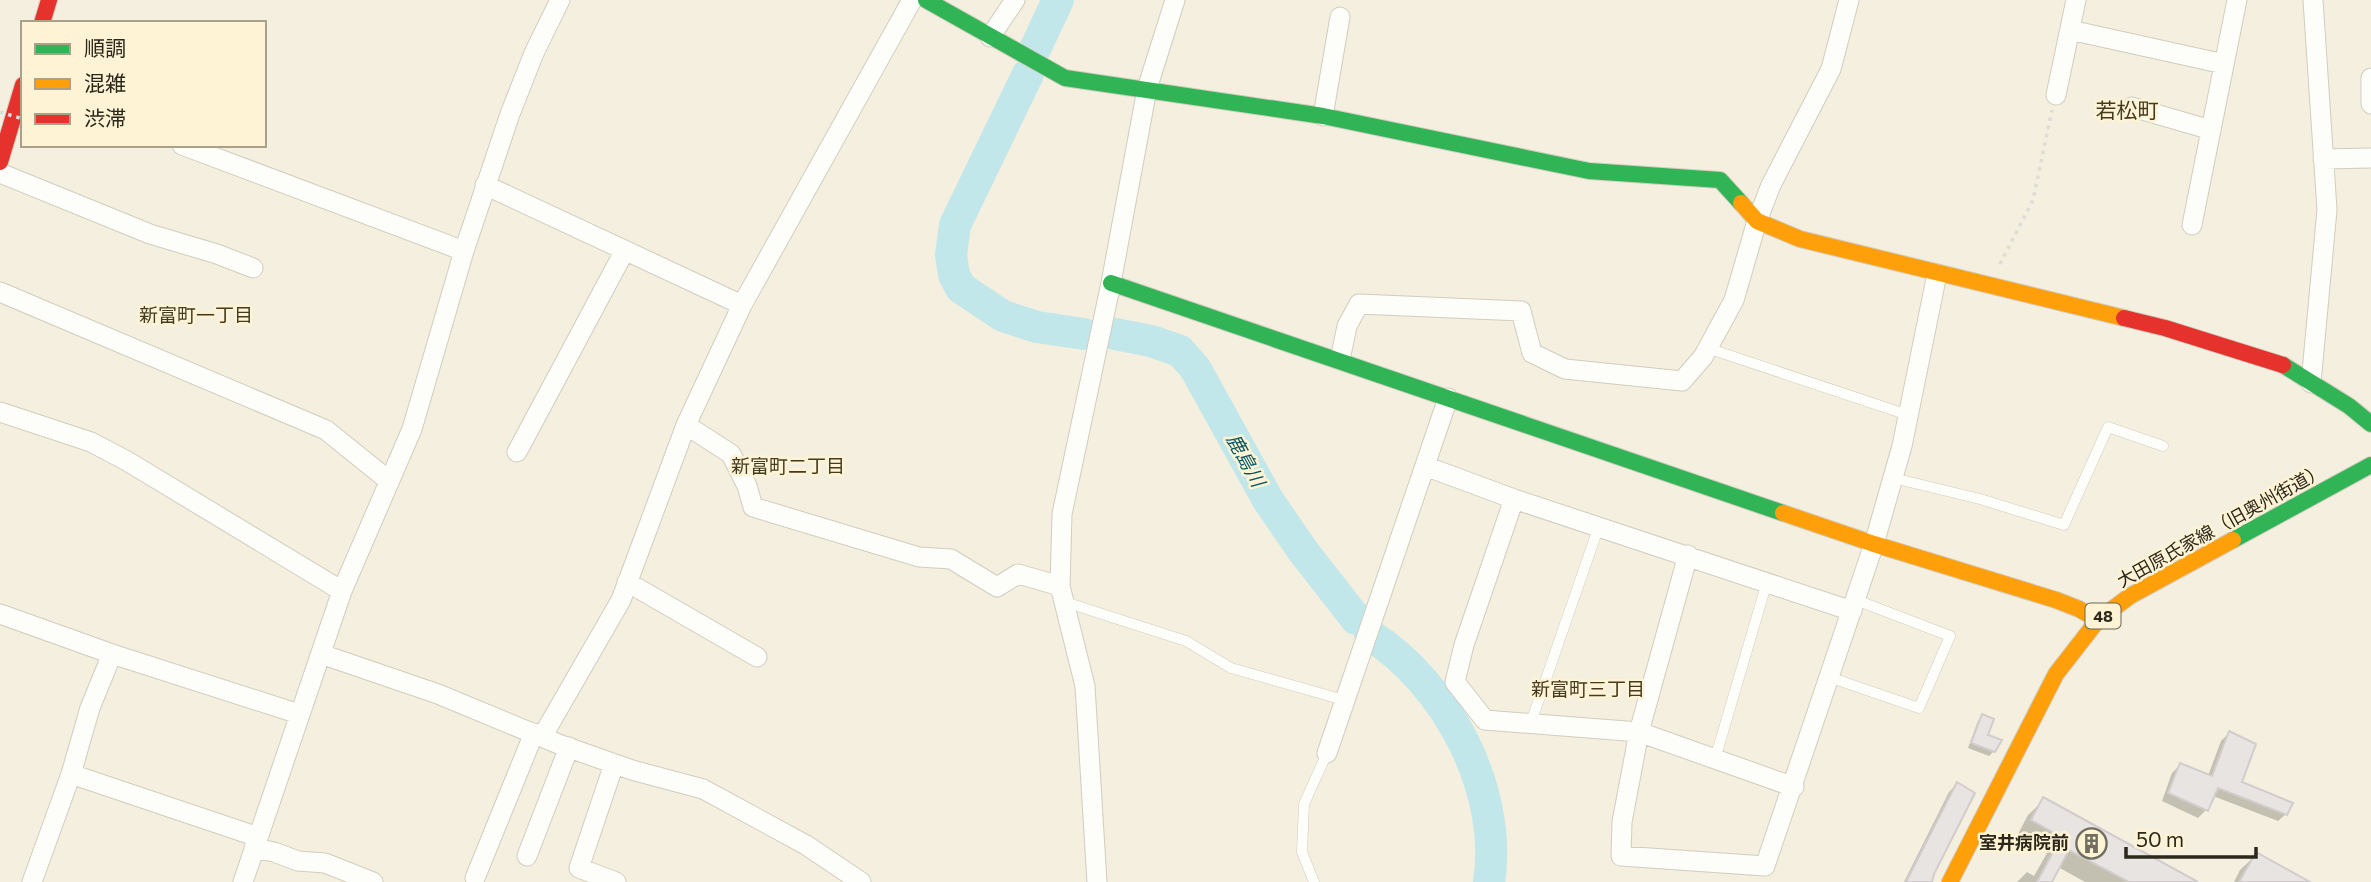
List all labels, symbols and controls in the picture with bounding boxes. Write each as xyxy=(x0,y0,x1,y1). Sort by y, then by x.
legend xyxy=(21,21,266,147)
text: 順調 xyxy=(84,35,126,60)
text: 混雑 xyxy=(84,70,126,95)
district label: 若松町 xyxy=(2096,97,2159,122)
text: 渋滞 xyxy=(84,105,126,130)
district label: 新富町一丁目 xyxy=(139,303,253,326)
water label: 鹿島川 xyxy=(1223,429,1271,492)
district label: 新富町二丁目 xyxy=(731,454,845,477)
street label: 大田原氏家線（旧奥州街道） xyxy=(2113,459,2328,591)
road number: 48 xyxy=(2086,604,2120,628)
district label: 新富町三丁目 xyxy=(1531,677,1645,700)
scale bar xyxy=(2126,816,2256,860)
building icon: 室井病院前 xyxy=(2075,826,2109,860)
text: 50 m xyxy=(2136,826,2184,851)
place label: 室井病院前 xyxy=(1979,831,2069,853)

